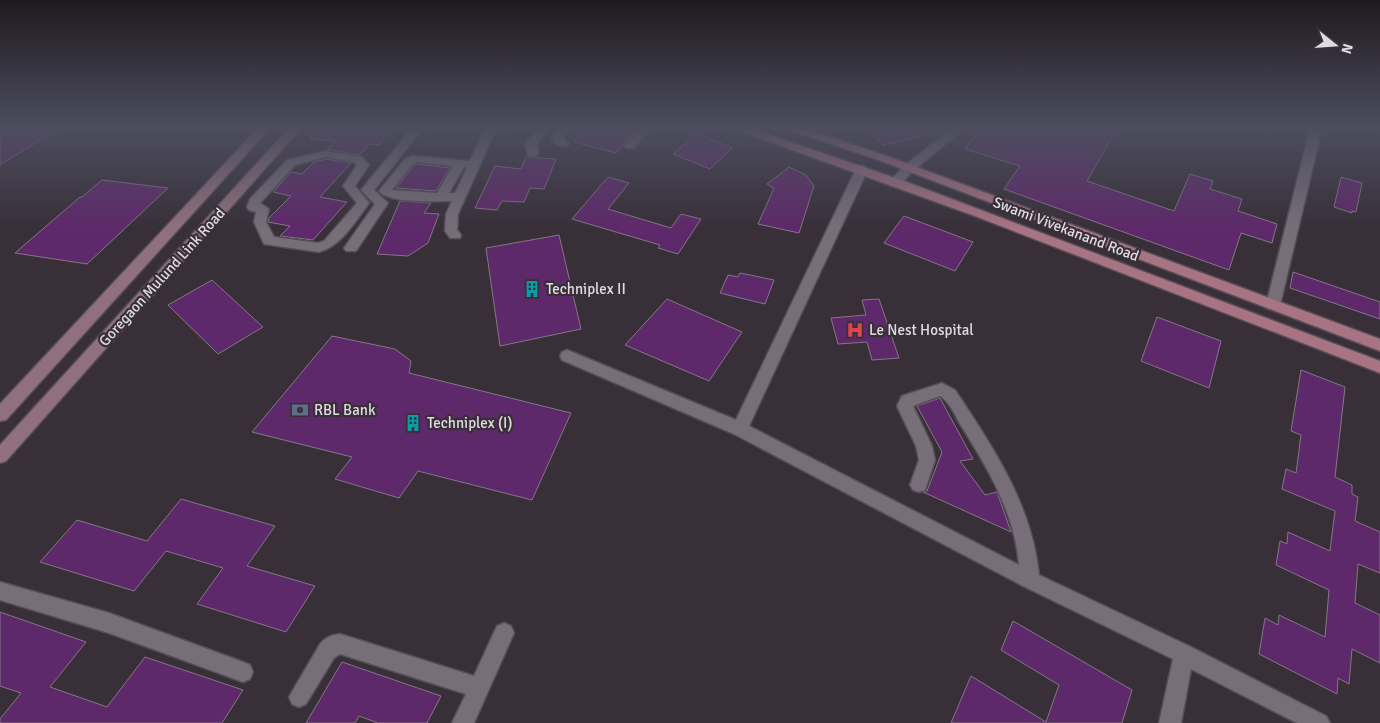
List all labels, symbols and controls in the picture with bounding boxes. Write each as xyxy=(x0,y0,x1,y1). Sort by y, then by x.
north arrow xyxy=(1310,20,1360,70)
text: N xyxy=(1337,42,1357,56)
street label: Swami Vivekanand Road xyxy=(991,193,1142,265)
street label: Goregaon Mulund Link Road xyxy=(95,204,229,350)
building icon: Techniplex II xyxy=(522,279,542,299)
place label: Techniplex II xyxy=(546,280,626,298)
hospital icon: Le Nest Hospital xyxy=(845,320,865,340)
place label: Le Nest Hospital xyxy=(869,321,974,339)
bank icon: RBL Bank xyxy=(290,400,310,420)
place label: RBL Bank xyxy=(314,401,376,419)
building icon: Techniplex (I) xyxy=(403,413,423,433)
place label: Techniplex (I) xyxy=(427,414,512,432)

